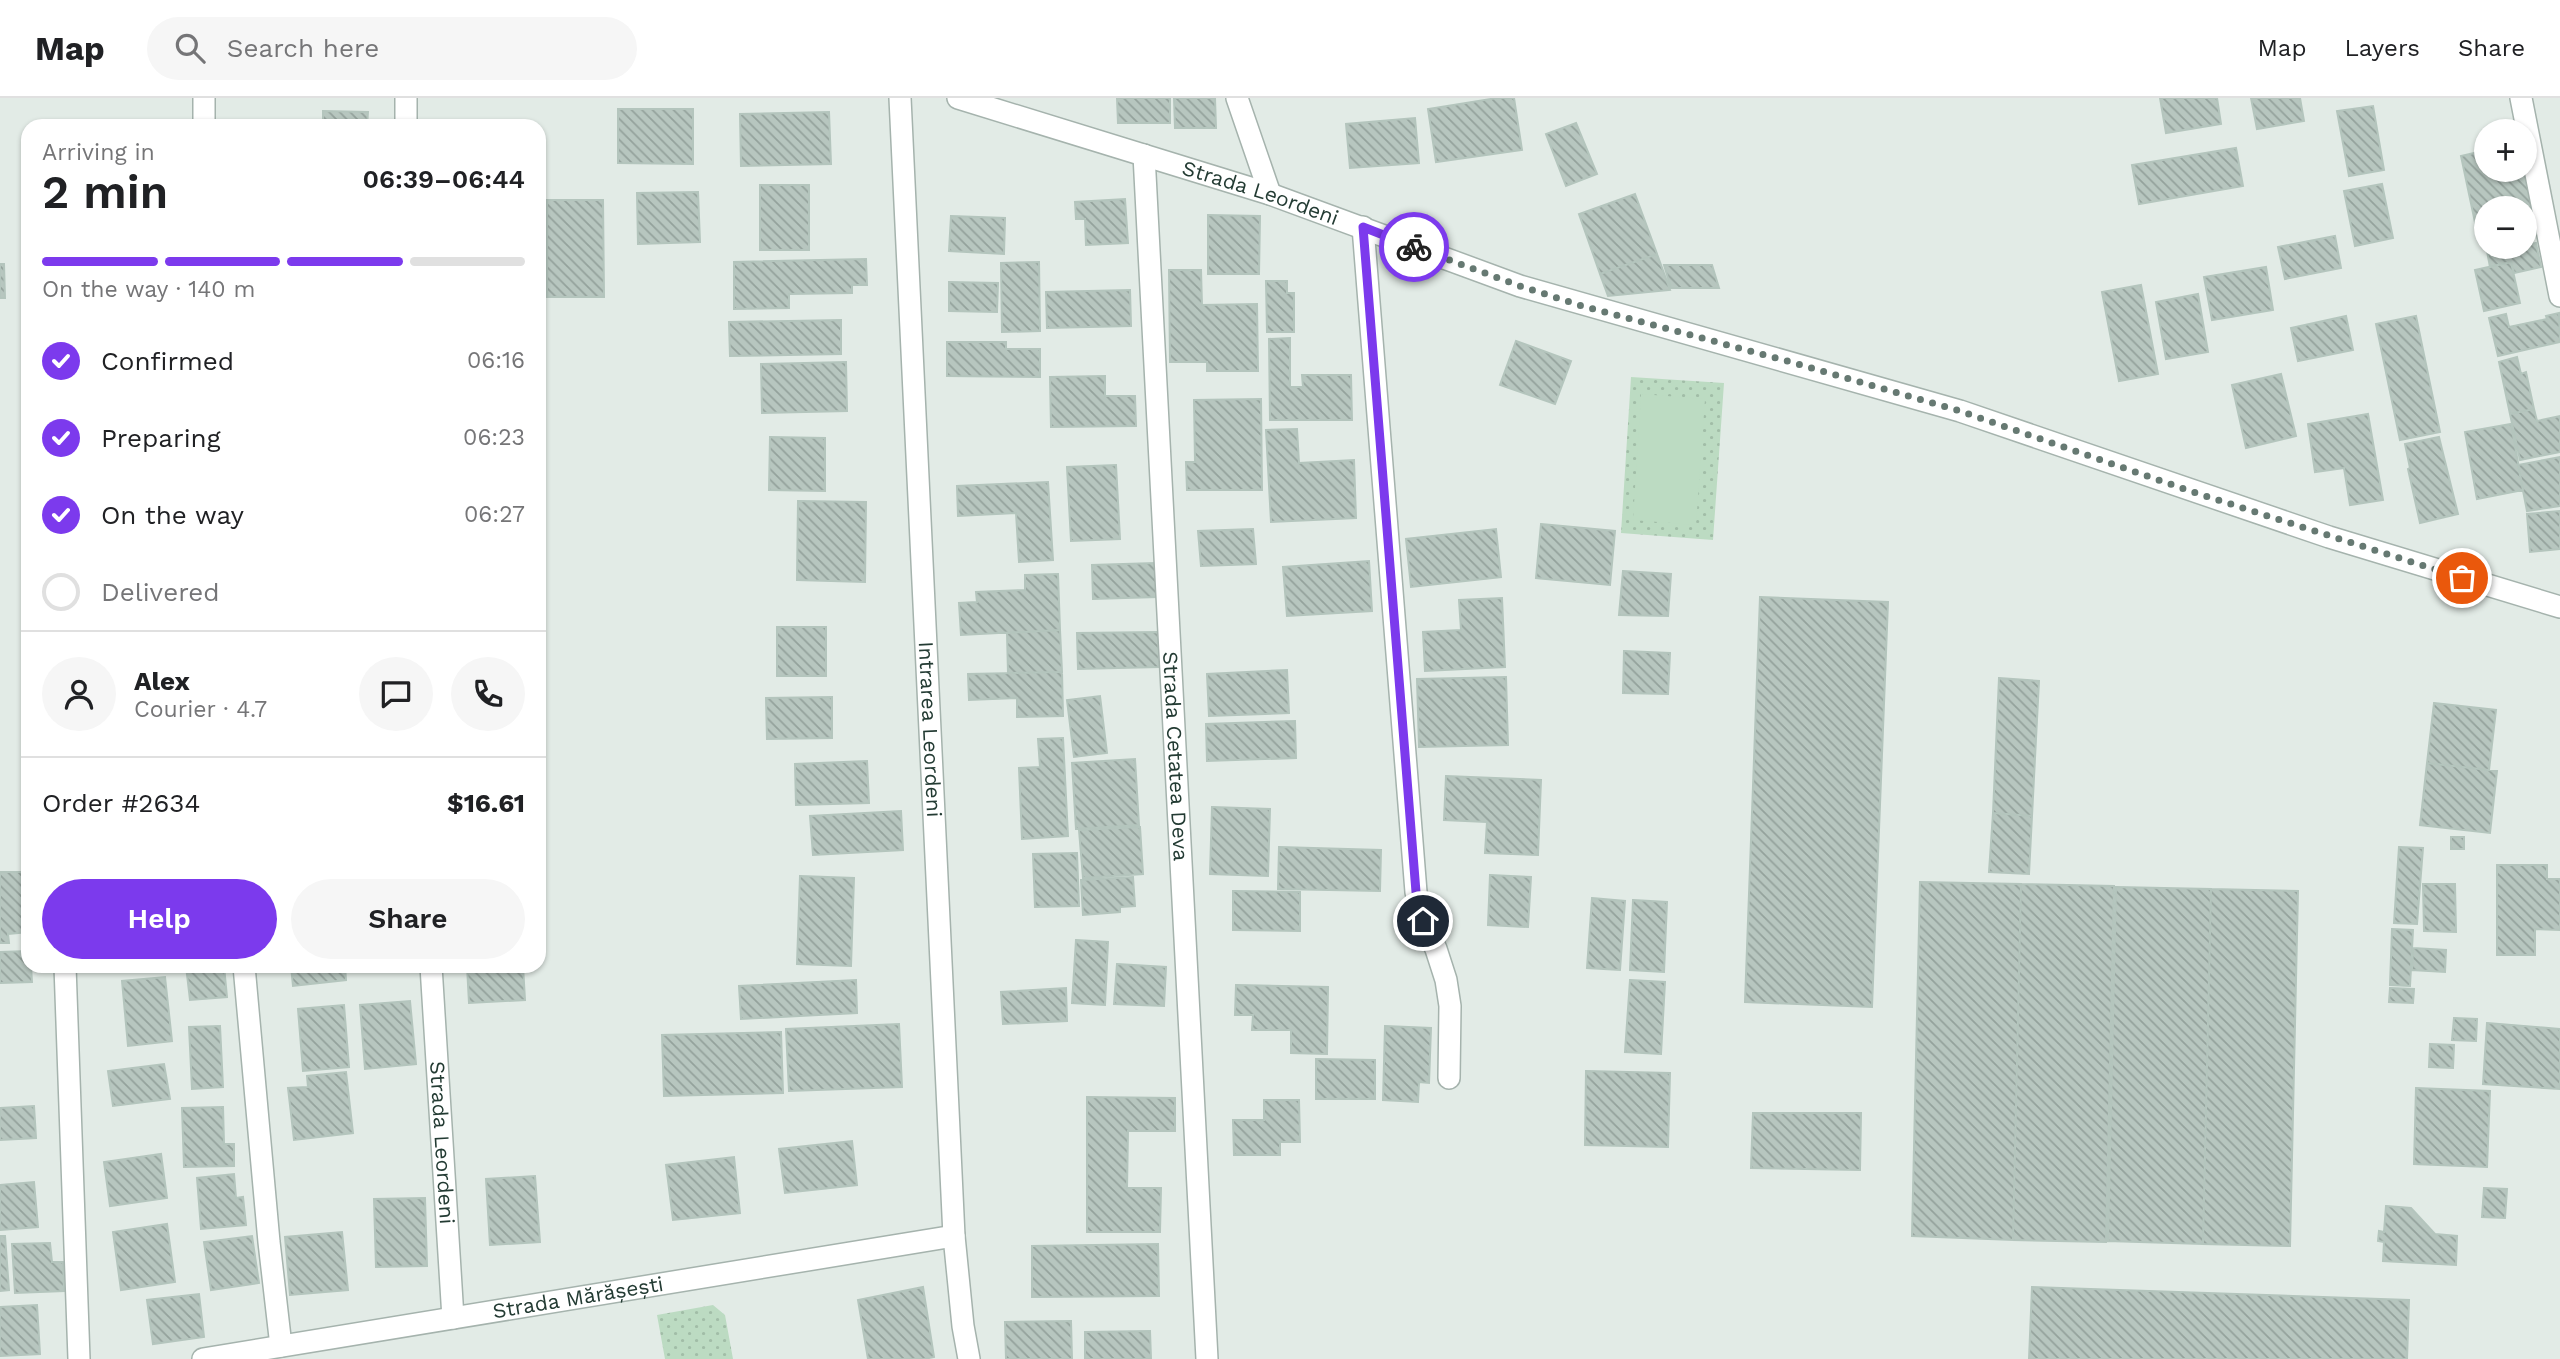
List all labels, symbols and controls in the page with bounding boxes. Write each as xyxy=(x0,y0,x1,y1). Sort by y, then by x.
search box xyxy=(147,17,637,80)
text: Map xyxy=(35,29,105,68)
icon: search xyxy=(171,29,209,67)
text: Search here xyxy=(227,33,379,63)
text: Map xyxy=(2258,34,2306,62)
text: Layers xyxy=(2344,34,2420,62)
text: Share xyxy=(2458,34,2525,62)
map controls xyxy=(2474,119,2537,259)
button: + xyxy=(2474,119,2537,182)
text: Arriving in xyxy=(42,139,155,166)
street label: Strada Leordeni xyxy=(1179,155,1342,230)
text: 06:39–06:44 xyxy=(362,164,525,194)
text: 2 min xyxy=(42,165,168,219)
button: − xyxy=(2474,196,2537,259)
courier xyxy=(1379,212,1449,282)
icon: bike xyxy=(1395,228,1433,266)
text: On the way · 140 m xyxy=(42,276,255,303)
icon: check xyxy=(42,342,80,380)
text: Confirmed xyxy=(101,346,234,376)
text: 06:16 xyxy=(467,347,525,374)
icon: check xyxy=(42,419,80,457)
text: Preparing xyxy=(101,423,221,453)
text: 06:23 xyxy=(463,424,525,451)
icon: check xyxy=(42,496,80,534)
text: On the way xyxy=(101,500,244,530)
text: 06:27 xyxy=(464,501,525,528)
pin xyxy=(2432,548,2492,608)
icon: bag xyxy=(2443,559,2481,597)
text: Delivered xyxy=(101,577,220,607)
street label: Intrarea Leordeni xyxy=(914,641,947,818)
street label: Strada Cetatea Deva xyxy=(1158,651,1194,862)
button: person xyxy=(42,657,116,731)
button: chat xyxy=(359,657,433,731)
button: phone xyxy=(451,657,525,731)
text: Alex xyxy=(134,666,190,696)
text: Courier · 4.7 xyxy=(134,696,267,723)
text: Order #2634 xyxy=(42,788,200,818)
text: $16.61 xyxy=(447,788,525,818)
button: Help xyxy=(42,879,277,959)
button: Share xyxy=(291,879,525,959)
pin xyxy=(1393,891,1453,951)
icon: home xyxy=(1404,902,1442,940)
street label: Strada Leordeni xyxy=(425,1060,460,1225)
street label: Strada Mărășești xyxy=(491,1271,665,1323)

